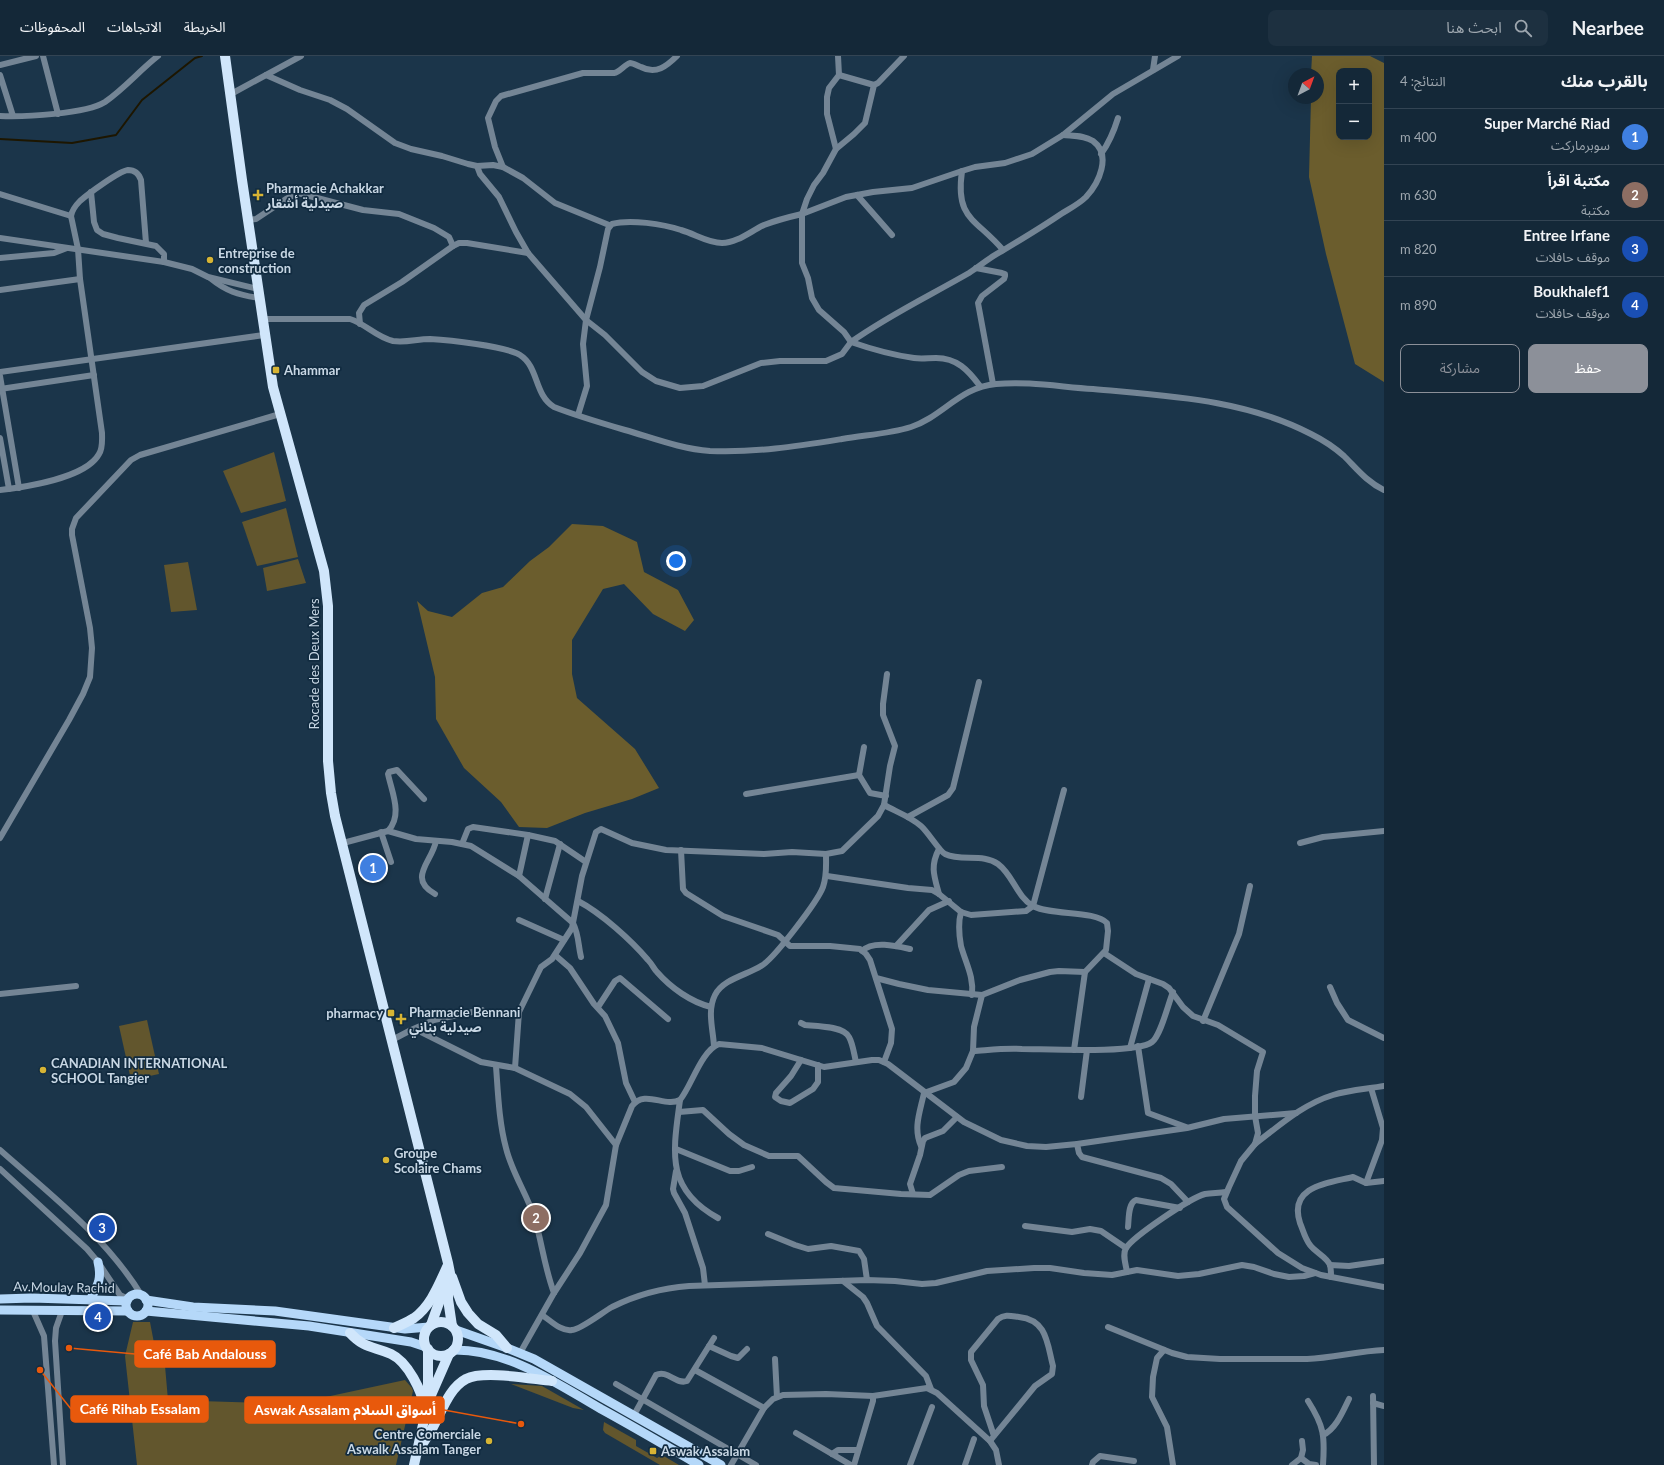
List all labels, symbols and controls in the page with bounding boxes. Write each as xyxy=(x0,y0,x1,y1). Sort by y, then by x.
search box xyxy=(1268,10,1548,46)
text: Nearbee xyxy=(1572,16,1644,39)
icon: search xyxy=(1512,17,1534,39)
text: المحفوظات xyxy=(20,18,85,35)
text: الاتجاهات xyxy=(107,18,162,35)
text: الخريطة xyxy=(184,18,226,35)
text: ابحث هنا xyxy=(1446,18,1502,36)
north arrow xyxy=(1288,68,1324,104)
map controls xyxy=(1336,68,1372,140)
button: + xyxy=(1336,68,1372,104)
text: بالقرب منك xyxy=(1561,70,1648,91)
text: النتائج: 4 xyxy=(1400,73,1446,89)
button: − xyxy=(1336,104,1372,140)
text: Super Marché Riad xyxy=(1484,114,1610,132)
text: 400 m xyxy=(1400,129,1437,145)
text: 1 xyxy=(1631,129,1639,145)
text: سوبرماركت xyxy=(1551,137,1610,153)
text: مكتبة اقرأ xyxy=(1548,171,1610,189)
place label: Pharmacie Achakkar صيدلية أشقار xyxy=(265,180,384,211)
text: 630 m xyxy=(1400,187,1437,203)
text: 2 xyxy=(1631,187,1639,203)
marker: Pharmacie Achakkar صيدلية أشقار xyxy=(253,190,263,200)
text: مكتبة xyxy=(1581,202,1610,218)
text: Entree Irfane xyxy=(1523,226,1610,244)
text: 820 m xyxy=(1400,241,1437,257)
text: 3 xyxy=(1631,241,1639,257)
place label: Entreprise de construction xyxy=(218,245,295,276)
text: موقف حافلات xyxy=(1536,249,1610,265)
marker: Entreprise de construction xyxy=(205,255,215,265)
text: Boukhalef1 xyxy=(1533,282,1610,300)
text: 890 m xyxy=(1400,297,1437,313)
text: 4 xyxy=(1631,297,1639,313)
text: موقف حافلات xyxy=(1536,305,1610,321)
button: مشاركة xyxy=(1400,344,1520,393)
button: حفظ xyxy=(1528,344,1648,393)
place label: Ahammar xyxy=(283,362,340,378)
marker: Ahammar xyxy=(271,365,281,375)
your location xyxy=(666,551,686,571)
street label: Rocade des Deux Mers xyxy=(306,598,322,730)
pin: 1 xyxy=(360,853,386,883)
place label: Pharmacie Bennani صيدلية بناني xyxy=(409,1004,520,1038)
place label: pharmacy xyxy=(326,1005,383,1021)
marker: pharmacy xyxy=(386,1008,396,1018)
marker: Pharmacie Bennani صيدلية بناني xyxy=(396,1014,406,1024)
place label: CANADIAN INTERNATIONAL SCHOOL Tangier xyxy=(51,1055,227,1086)
marker: CANADIAN INTERNATIONAL SCHOOL Tangier xyxy=(38,1065,48,1075)
place label: Groupe Scolaire Chams xyxy=(394,1145,482,1176)
marker: Groupe Scolaire Chams xyxy=(381,1155,391,1165)
pin: 2 xyxy=(523,1203,549,1233)
pin: 3 xyxy=(89,1213,115,1243)
street label: Av.Moulay Rachid xyxy=(13,1278,115,1296)
pin: 4 xyxy=(85,1302,111,1332)
callout: Café Bab Andalouss xyxy=(135,1341,275,1367)
text: Café Bab Andalouss xyxy=(143,1345,267,1362)
callout: Café Rihab Essalam xyxy=(71,1396,208,1422)
callout: Aswak Assalam أسواق السلام xyxy=(245,1397,444,1423)
text: Café Rihab Essalam xyxy=(80,1400,200,1417)
text: Aswak Assalam أسواق السلام xyxy=(253,1401,436,1421)
place label: Centre Comerciale Aswalk Assalam Tanger xyxy=(346,1426,481,1457)
marker: Centre Comerciale Aswalk Assalam Tanger xyxy=(484,1436,494,1446)
place label: Aswak Assalam xyxy=(660,1443,750,1459)
marker: Aswak Assalam xyxy=(648,1446,658,1456)

